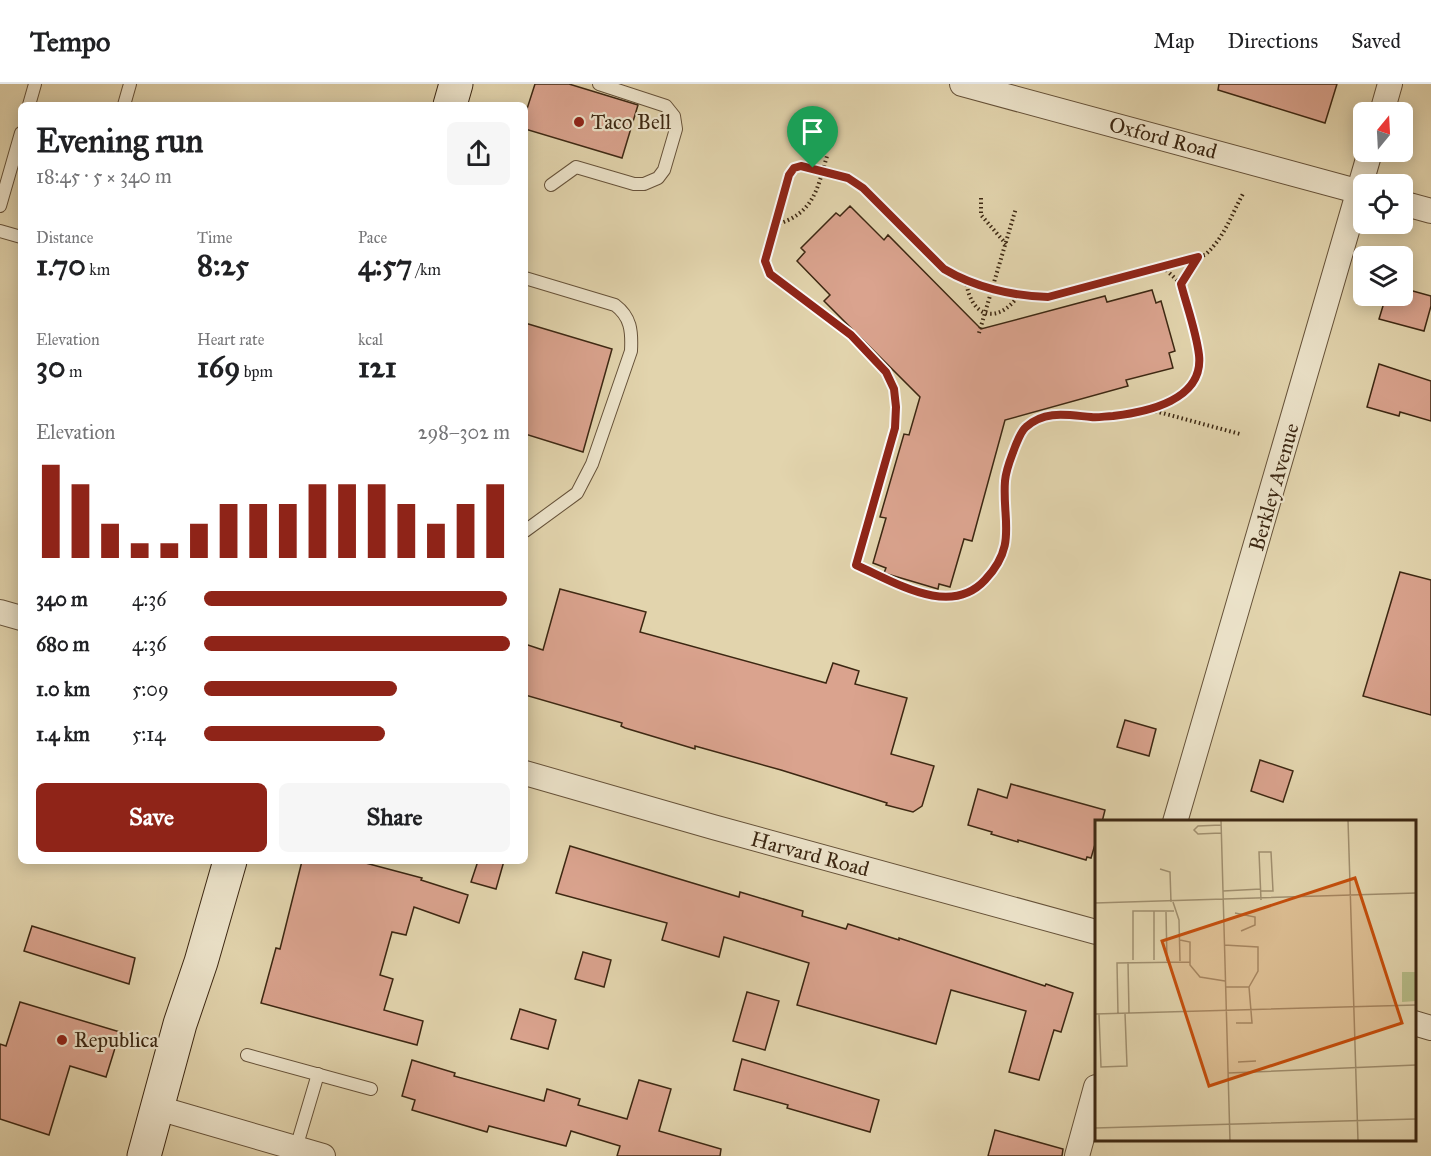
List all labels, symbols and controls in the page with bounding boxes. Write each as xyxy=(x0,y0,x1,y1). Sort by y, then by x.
text: Tempo xyxy=(30,24,110,59)
text: Map xyxy=(1154,28,1195,54)
text: Directions xyxy=(1228,28,1318,54)
text: Saved xyxy=(1351,28,1401,54)
north arrow xyxy=(1353,102,1413,162)
map controls xyxy=(1353,102,1413,306)
pin xyxy=(787,106,838,168)
place label: Taco Bell xyxy=(591,109,671,135)
street label: Oxford Road xyxy=(1106,111,1220,165)
marker: Taco Bell xyxy=(572,115,586,129)
icon: arrive xyxy=(796,115,829,148)
text: Evening run xyxy=(36,121,203,161)
button: share xyxy=(447,122,510,185)
text: 18:45 · 5 × 340 m xyxy=(36,164,172,188)
button: locate xyxy=(1353,174,1413,234)
text: Distance xyxy=(36,228,93,247)
text: Time xyxy=(197,228,232,247)
text: Pace xyxy=(358,228,387,247)
button: layers xyxy=(1353,246,1413,306)
text: 1.70 xyxy=(36,247,86,283)
text: 8:25 xyxy=(197,247,249,283)
text: 4:57 xyxy=(358,247,412,283)
text: km xyxy=(86,260,110,279)
text: /km xyxy=(412,260,441,279)
text: Elevation xyxy=(36,330,100,349)
text: Heart rate xyxy=(197,330,264,349)
text: kcal xyxy=(358,330,383,349)
text: 30 xyxy=(36,349,65,385)
text: 169 xyxy=(197,349,240,385)
text: 121 xyxy=(358,349,397,385)
text: m xyxy=(65,362,82,381)
text: bpm xyxy=(240,362,273,381)
text: Elevation xyxy=(36,420,115,444)
text: 298–302 m xyxy=(418,420,510,444)
street label: Berkley Avenue xyxy=(1243,420,1305,554)
text: 340 m xyxy=(36,587,88,611)
text: 4:36 xyxy=(132,587,166,611)
text: 680 m xyxy=(36,632,90,656)
text: 4:36 xyxy=(132,632,166,656)
text: 1.0 km xyxy=(36,677,90,701)
text: 5:09 xyxy=(132,677,169,701)
text: 1.4 km xyxy=(36,722,90,746)
text: 5:14 xyxy=(132,722,165,746)
button: Save xyxy=(36,783,267,852)
button: Share xyxy=(279,783,510,852)
inset map xyxy=(1095,820,1416,1141)
street label: Harvard Road xyxy=(748,826,873,882)
place label: Republica xyxy=(74,1027,158,1053)
marker: Republica xyxy=(55,1033,69,1047)

